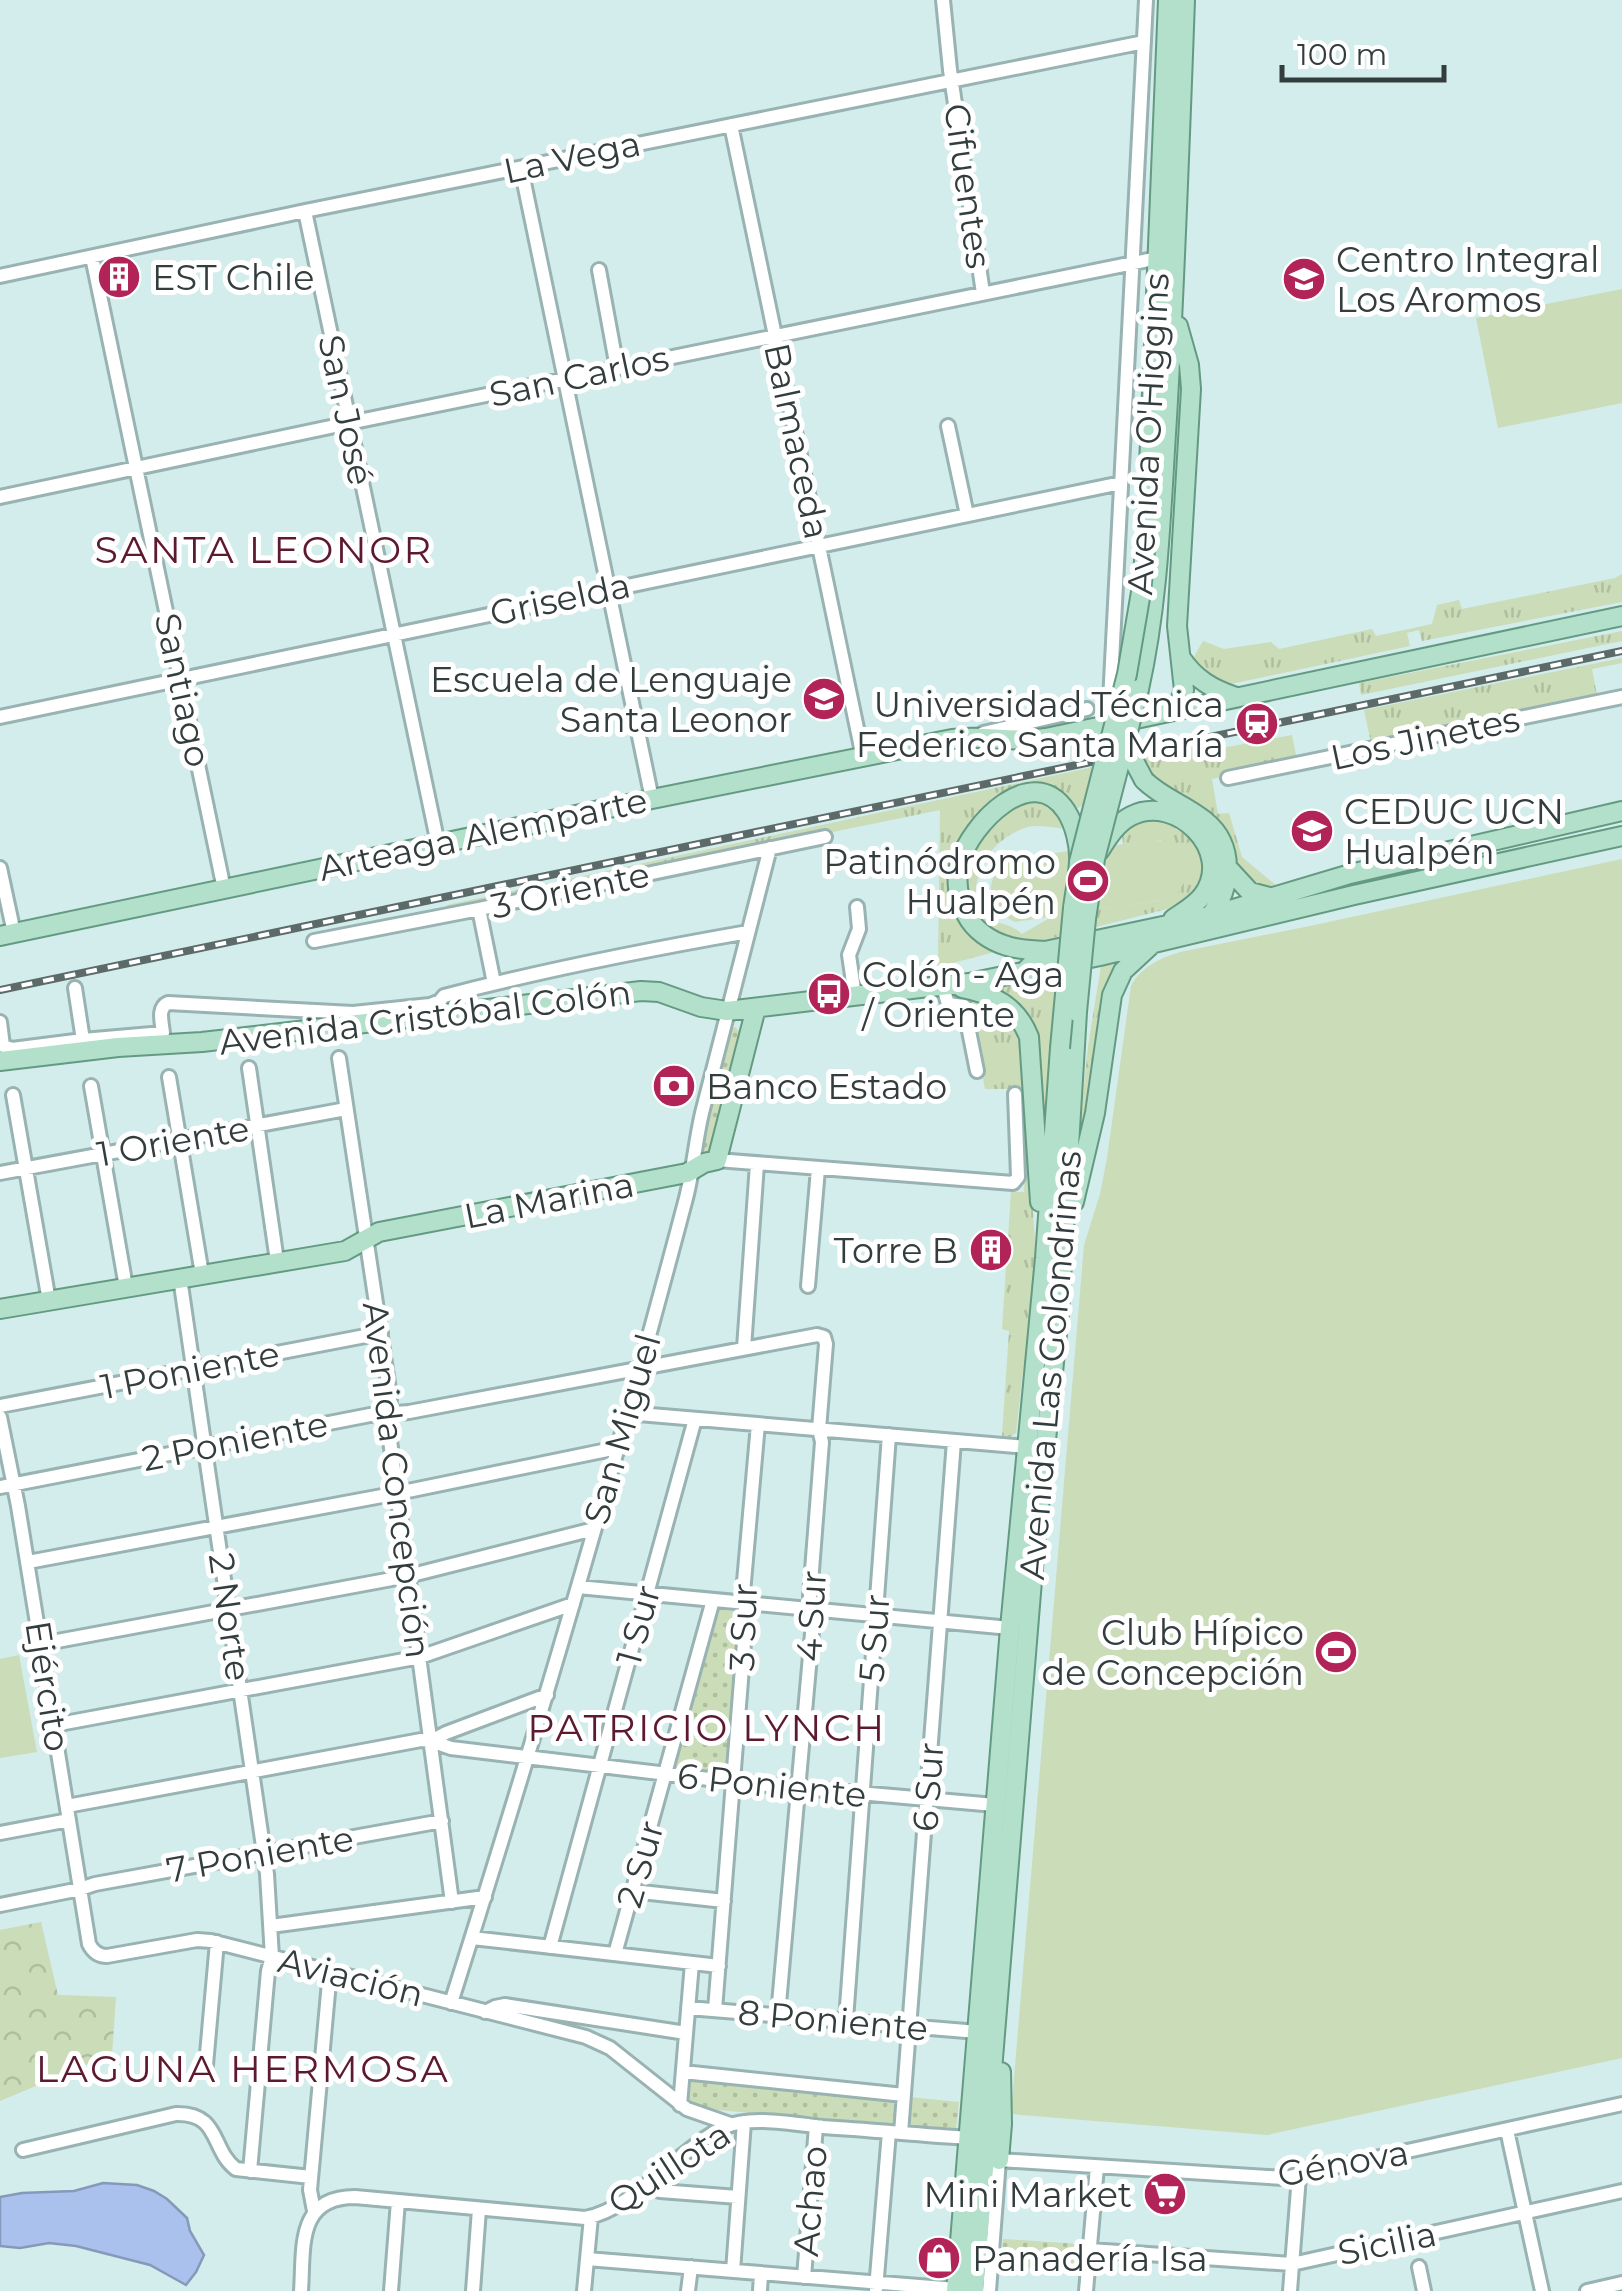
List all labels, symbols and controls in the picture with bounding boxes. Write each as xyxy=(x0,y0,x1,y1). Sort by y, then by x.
scale bar xyxy=(1282,20,1444,82)
text: 100 m xyxy=(1297,36,1387,73)
street label: Cifuentes xyxy=(935,101,1001,271)
street label: La Vega xyxy=(500,122,644,192)
place label: Centro Integral Los Aromos xyxy=(1336,238,1599,321)
building icon: EST Chile xyxy=(96,254,142,300)
place label: EST Chile xyxy=(152,256,314,299)
school or university icon: Centro Integral Los Aromos xyxy=(1281,256,1327,302)
street label: Avenida O'Higgins xyxy=(1118,272,1178,596)
street label: San José xyxy=(309,331,383,489)
street label: San Carlos xyxy=(485,336,673,416)
street label: Balmaceda xyxy=(755,339,839,543)
district label: SANTA LEONOR xyxy=(94,526,434,573)
street label: Griselda xyxy=(486,563,634,635)
street label: Santiago xyxy=(146,609,220,771)
place label: Escuela de Lenguaje Santa Leonor xyxy=(430,658,792,741)
school or university icon: Escuela de Lenguaje Santa Leonor xyxy=(801,676,847,722)
place label: Universidad Técnica Federico Santa María xyxy=(856,683,1224,766)
street label: Los Jinetes xyxy=(1327,697,1523,779)
station icon: Universidad Técnica Federico Santa María xyxy=(1234,701,1280,747)
street label: Arteaga Alemparte xyxy=(315,778,651,890)
place label: CEDUC UCN Hualpén xyxy=(1344,790,1564,873)
school or university icon: CEDUC UCN Hualpén xyxy=(1289,808,1335,854)
place label: Patinódromo Hualpén xyxy=(823,840,1056,923)
street label: 3 Oriente xyxy=(487,852,653,928)
sports icon: Patinódromo Hualpén xyxy=(1065,858,1111,904)
place label: Colón - Aga / Oriente xyxy=(861,953,1064,1036)
street label: Avenida Cristóbal Colón xyxy=(217,970,633,1064)
bus stop icon: Colón - Aga / Oriente xyxy=(806,971,852,1017)
bank icon: Banco Estado xyxy=(651,1063,697,1109)
place label: Banco Estado xyxy=(706,1065,947,1108)
street label: 1 Oriente xyxy=(94,1106,252,1176)
street label: Avenida Las Golondrinas xyxy=(1010,1149,1090,1581)
street label: La Marina xyxy=(460,1162,638,1238)
building icon: Torre B xyxy=(968,1227,1014,1273)
place label: Torre B xyxy=(834,1229,958,1272)
street label: Avenida Concepción xyxy=(354,1299,440,1661)
street label: San Miguel xyxy=(574,1329,670,1529)
street label: 1 Poniente xyxy=(97,1332,283,1408)
street label: 2 Poniente xyxy=(139,1402,331,1480)
street label: 2 Norte xyxy=(200,1550,260,1684)
street label: 4 Sur xyxy=(787,1569,835,1663)
street label: 1 Sur xyxy=(607,1580,669,1670)
street label: 3 Sur xyxy=(720,1582,766,1672)
street label: 5 Sur xyxy=(849,1593,899,1683)
place label: Club Hípico de Concepción xyxy=(1042,1611,1304,1694)
street label: Ejército xyxy=(16,1618,80,1754)
sports icon: Club Hípico de Concepción xyxy=(1313,1629,1359,1675)
district label: PATRICIO LYNCH xyxy=(527,1704,887,1751)
street label: 6 Sur xyxy=(903,1741,953,1833)
street label: 6 Poniente xyxy=(675,1754,869,1816)
street label: 7 Poniente xyxy=(163,1816,357,1892)
street label: 2 Sur xyxy=(607,1816,673,1912)
street label: Aviación xyxy=(274,1938,428,2016)
street label: 8 Poniente xyxy=(736,1990,930,2050)
district label: LAGUNA HERMOSA xyxy=(36,2045,450,2092)
street label: Quillota xyxy=(600,2113,738,2223)
street label: Génova xyxy=(1274,2130,1412,2196)
street label: Achao xyxy=(784,2144,836,2258)
supermarket icon: Mini Market xyxy=(1142,2171,1188,2217)
place label: Mini Market xyxy=(924,2173,1132,2216)
street label: Sicilia xyxy=(1334,2212,1440,2274)
shop icon: Panadería Isa xyxy=(916,2235,962,2281)
place label: Panadería Isa xyxy=(972,2237,1208,2280)

